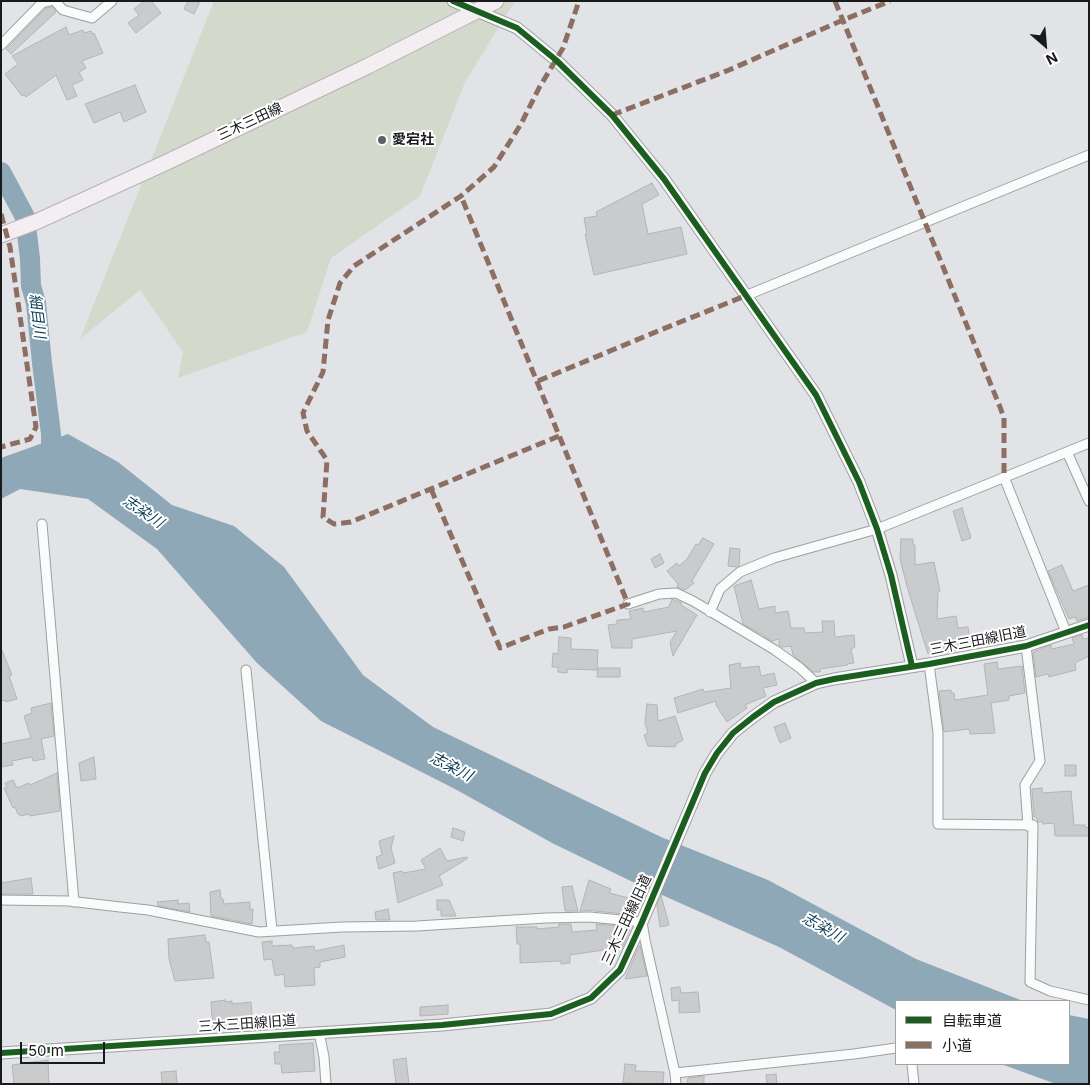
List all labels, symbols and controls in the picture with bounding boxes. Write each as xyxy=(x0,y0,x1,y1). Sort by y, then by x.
north arrow xyxy=(1020,20,1070,70)
text: N xyxy=(1043,49,1061,69)
street label: 三木三田線 xyxy=(215,100,285,144)
place label: 愛宕社 xyxy=(392,132,434,148)
marker: 愛宕社 xyxy=(376,134,388,146)
water label: 細目川 xyxy=(25,293,49,339)
water label: 志染川 xyxy=(119,492,167,532)
street label: 三木三田線旧道 xyxy=(928,623,1028,659)
water label: 志染川 xyxy=(427,749,475,785)
street label: 三木三田線旧道 xyxy=(599,872,655,968)
water label: 志染川 xyxy=(799,909,847,947)
legend xyxy=(895,1000,1070,1065)
text: 自転車道 xyxy=(942,1011,1002,1030)
street label: 三木三田線旧道 xyxy=(198,1012,296,1036)
scale bar xyxy=(22,1032,108,1064)
text: 小道 xyxy=(942,1036,972,1055)
text: 50 m xyxy=(28,1041,64,1060)

